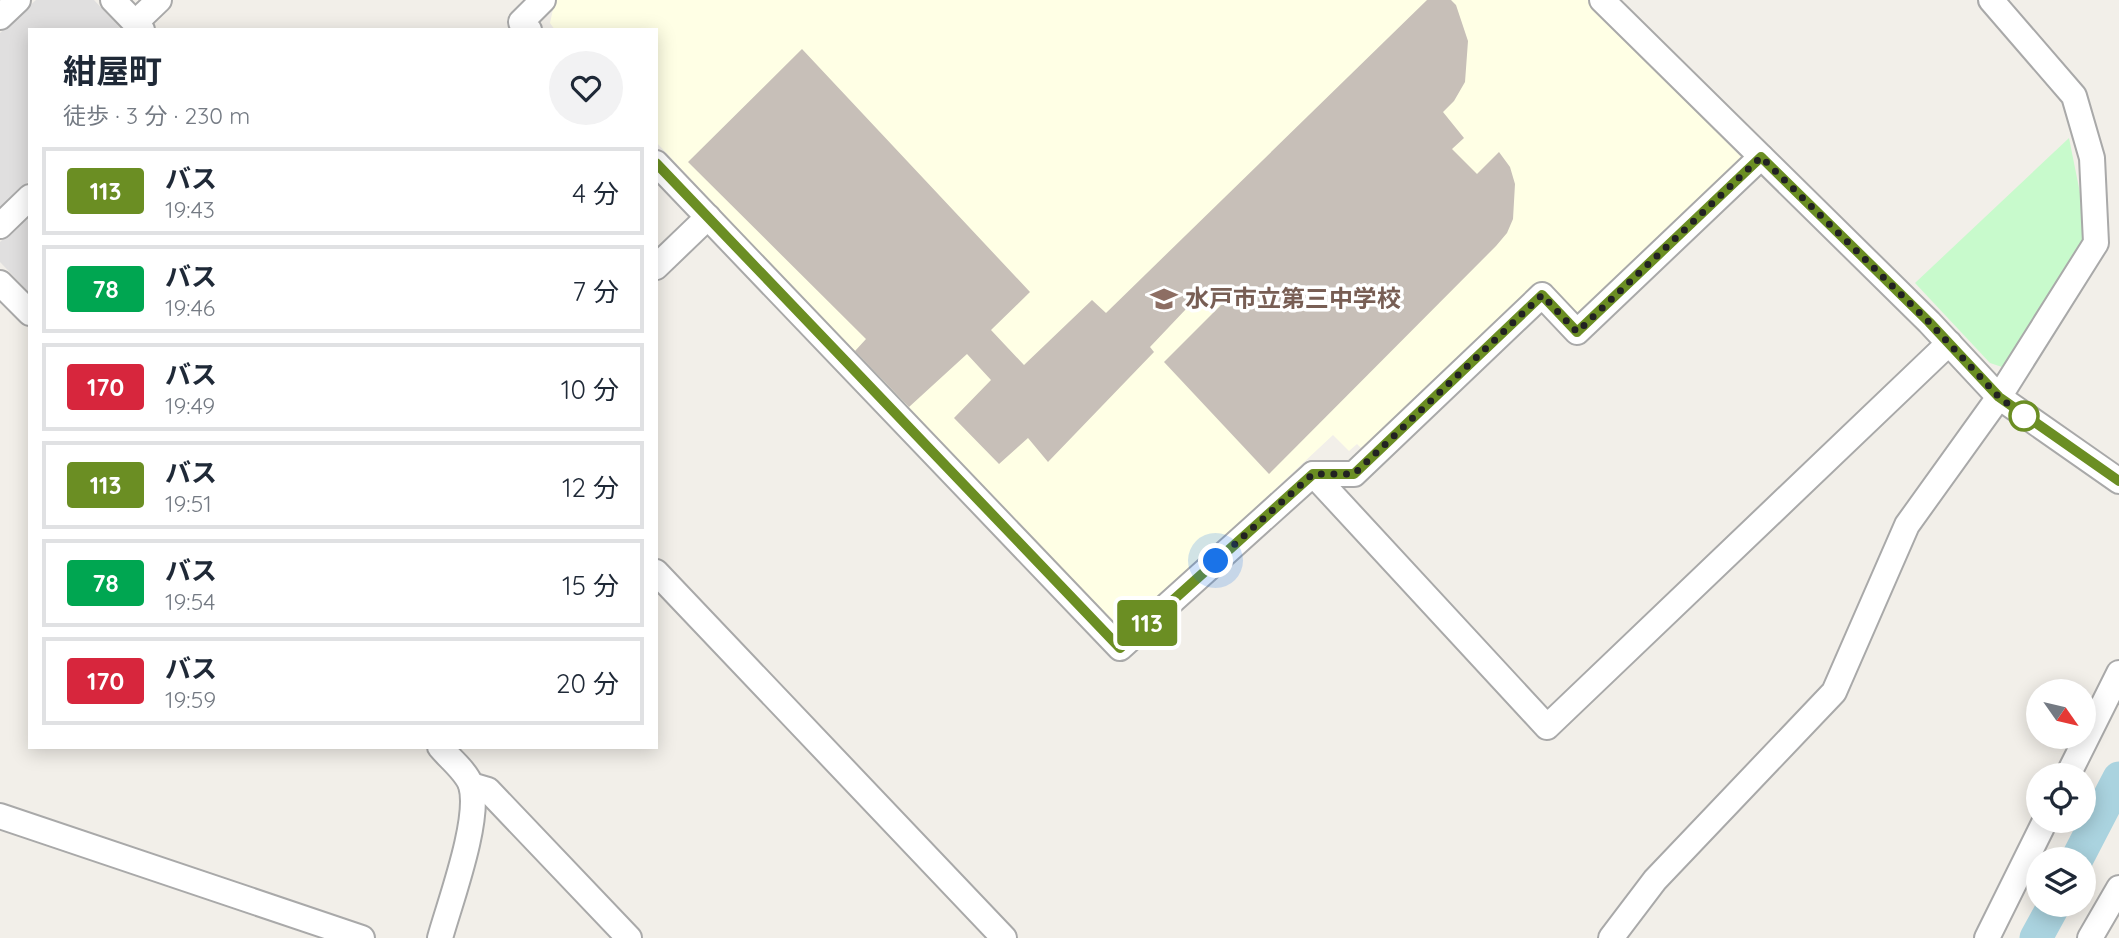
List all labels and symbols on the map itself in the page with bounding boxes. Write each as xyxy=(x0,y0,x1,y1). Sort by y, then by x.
place label: 水戸市立第三中学校 xyxy=(1185,283,1401,313)
school or university icon: 水戸市立第三中学校 xyxy=(1149,284,1179,314)
unlabelled marker xyxy=(2009,401,2039,431)
your location xyxy=(1198,543,1233,578)
line badge: 113 xyxy=(1107,600,1187,646)
north arrow xyxy=(2026,679,2096,749)

